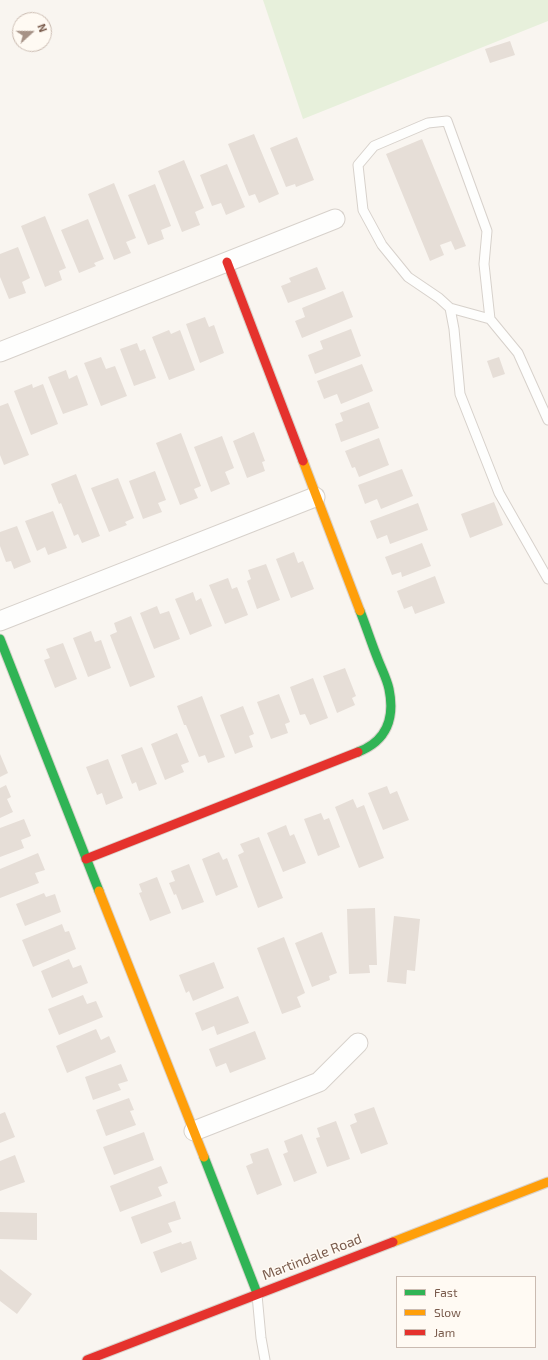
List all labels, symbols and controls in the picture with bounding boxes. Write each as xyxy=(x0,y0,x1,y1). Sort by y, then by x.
north arrow xyxy=(12,12,52,52)
text: N xyxy=(35,22,50,34)
street label: Martindale Road xyxy=(260,1230,364,1284)
legend xyxy=(396,1276,536,1348)
text: Fast xyxy=(434,1285,457,1299)
text: Slow xyxy=(434,1305,461,1319)
text: Jam xyxy=(434,1325,455,1339)

